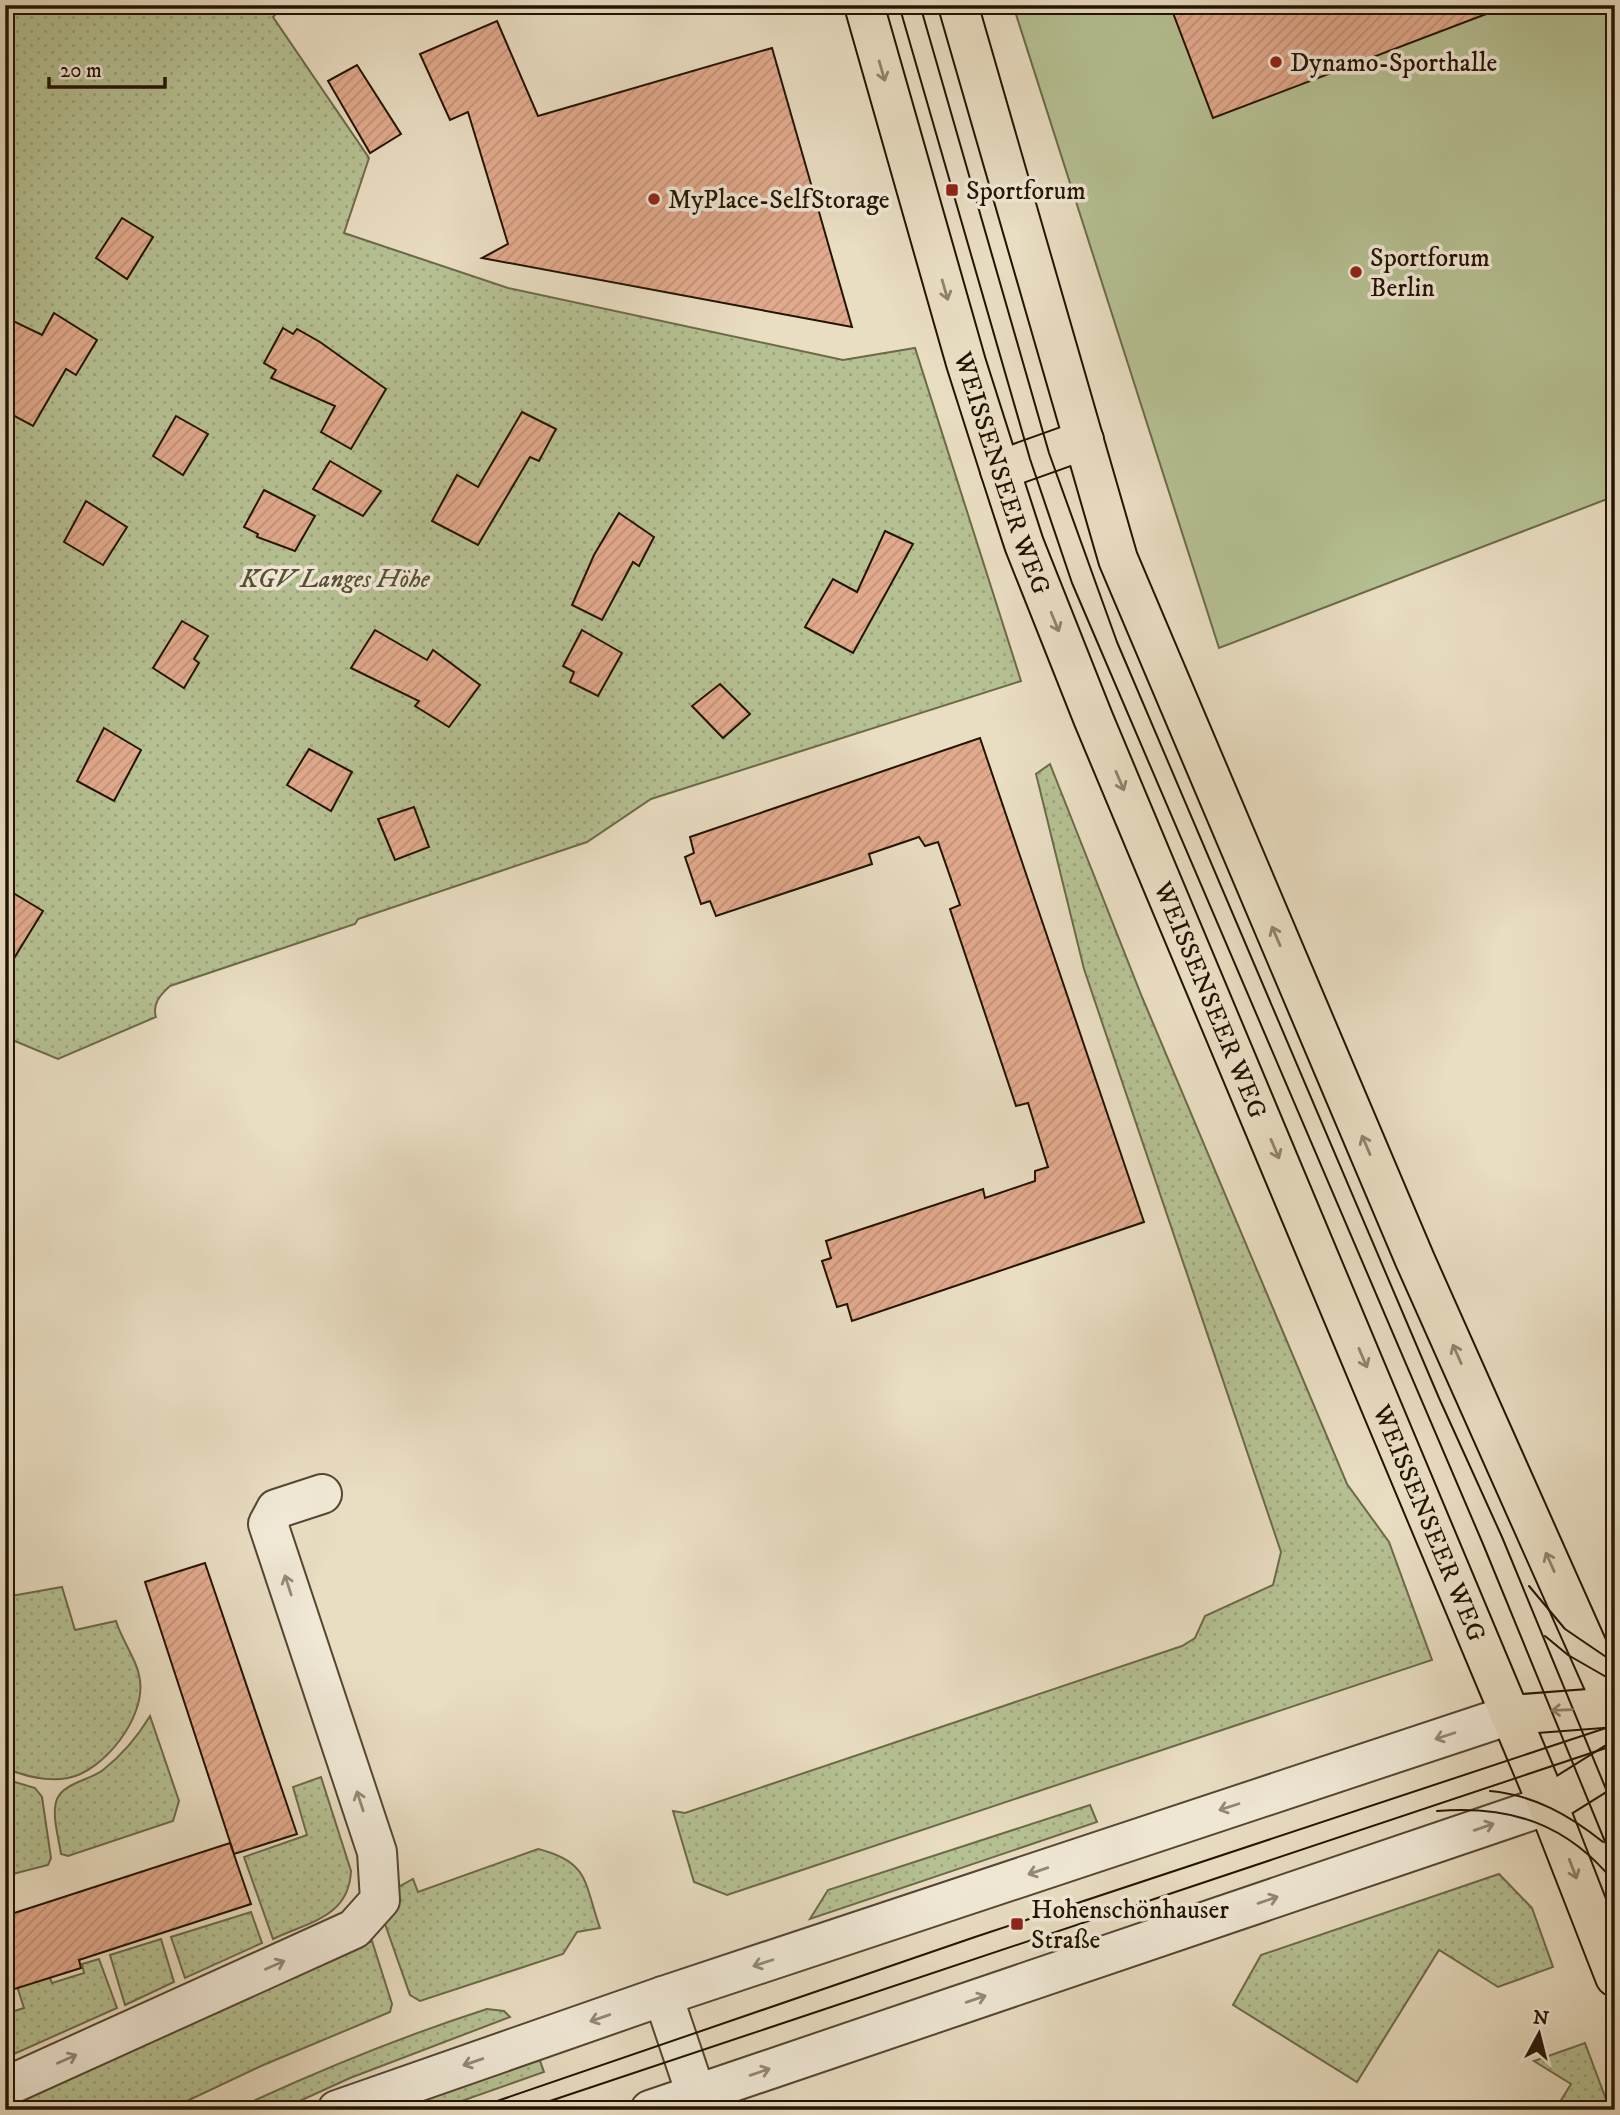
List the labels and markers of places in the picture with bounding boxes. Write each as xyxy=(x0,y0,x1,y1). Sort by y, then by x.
place label: Dynamo-Sporthalle xyxy=(1290,47,1497,80)
marker: Dynamo-Sporthalle xyxy=(1268,54,1284,70)
place label: Sportforum xyxy=(966,175,1086,208)
marker: Sportforum xyxy=(944,182,960,198)
place label: MyPlace-SelfStorage xyxy=(668,184,890,217)
marker: MyPlace-SelfStorage xyxy=(646,191,662,207)
place label: Sportforum Berlin xyxy=(1370,242,1490,305)
marker: Sportforum Berlin xyxy=(1348,264,1364,280)
place label: Hohenschönhauser Straße xyxy=(1031,1894,1229,1957)
marker: Hohenschönhauser Straße xyxy=(1009,1916,1025,1932)

